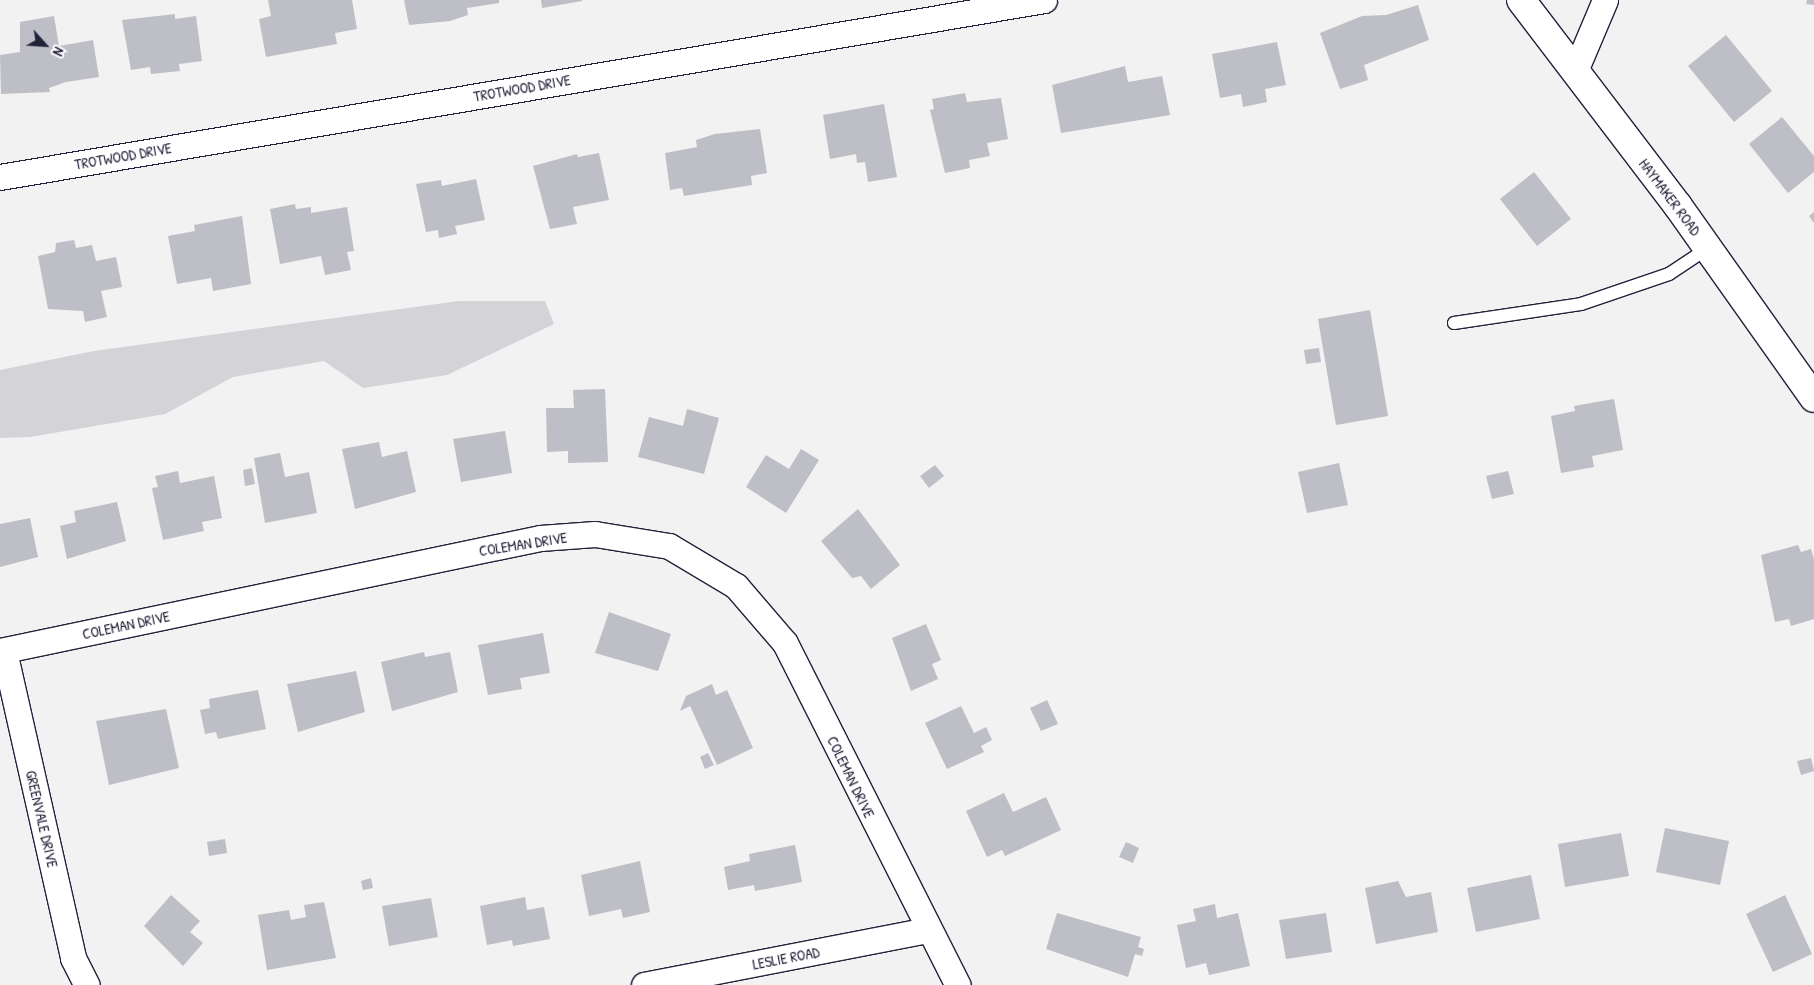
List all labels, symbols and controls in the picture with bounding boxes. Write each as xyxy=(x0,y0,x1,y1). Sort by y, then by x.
north arrow xyxy=(20,20,70,70)
text: N xyxy=(49,44,69,59)
street label: TROTWOOD DRIVE xyxy=(472,71,572,105)
street label: TROTWOOD DRIVE xyxy=(73,139,173,173)
street label: HAYMAKER ROAD xyxy=(1635,155,1705,239)
street label: COLEMAN DRIVE xyxy=(478,528,568,560)
street label: COLEMAN DRIVE xyxy=(81,607,171,643)
street label: COLEMAN DRIVE xyxy=(823,733,879,821)
street label: GREENVALE DRIVE xyxy=(22,769,62,869)
street label: LESLIE ROAD xyxy=(751,943,821,973)

